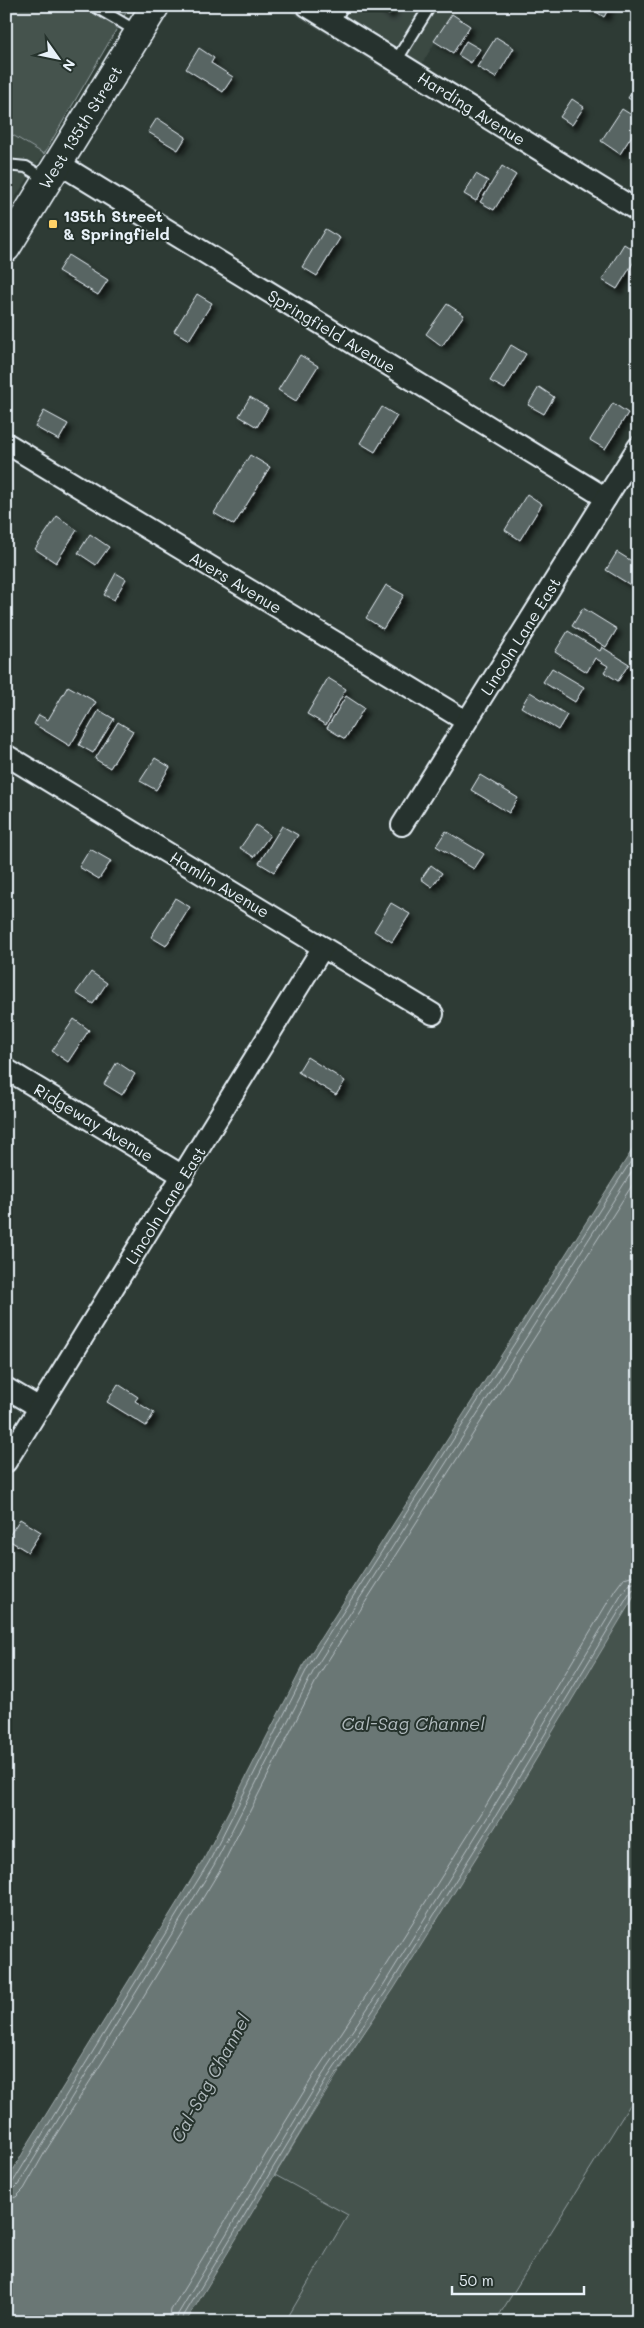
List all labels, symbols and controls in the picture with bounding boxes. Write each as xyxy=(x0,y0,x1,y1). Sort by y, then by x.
north arrow xyxy=(32,32,82,82)
text: N xyxy=(58,56,80,75)
street label: West 135th Street xyxy=(34,61,126,193)
street label: Harding Avenue xyxy=(414,66,530,150)
place label: 135th Street & Springfield xyxy=(63,205,170,244)
marker: 135th Street & Springfield xyxy=(47,218,59,230)
street label: Springfield Avenue xyxy=(264,284,400,378)
street label: Avers Avenue xyxy=(186,546,286,618)
street label: Lincoln Lane East xyxy=(475,573,565,699)
street label: Hamlin Avenue xyxy=(166,846,274,922)
street label: Ridgeway Avenue xyxy=(30,1078,158,1166)
street label: Lincoln Lane East xyxy=(120,1142,210,1268)
water label: Cal-Sag Channel xyxy=(341,1711,485,1735)
water label: Cal-Sag Channel xyxy=(165,2009,256,2147)
scale bar xyxy=(452,2263,584,2295)
text: 50 m xyxy=(459,2270,494,2290)

